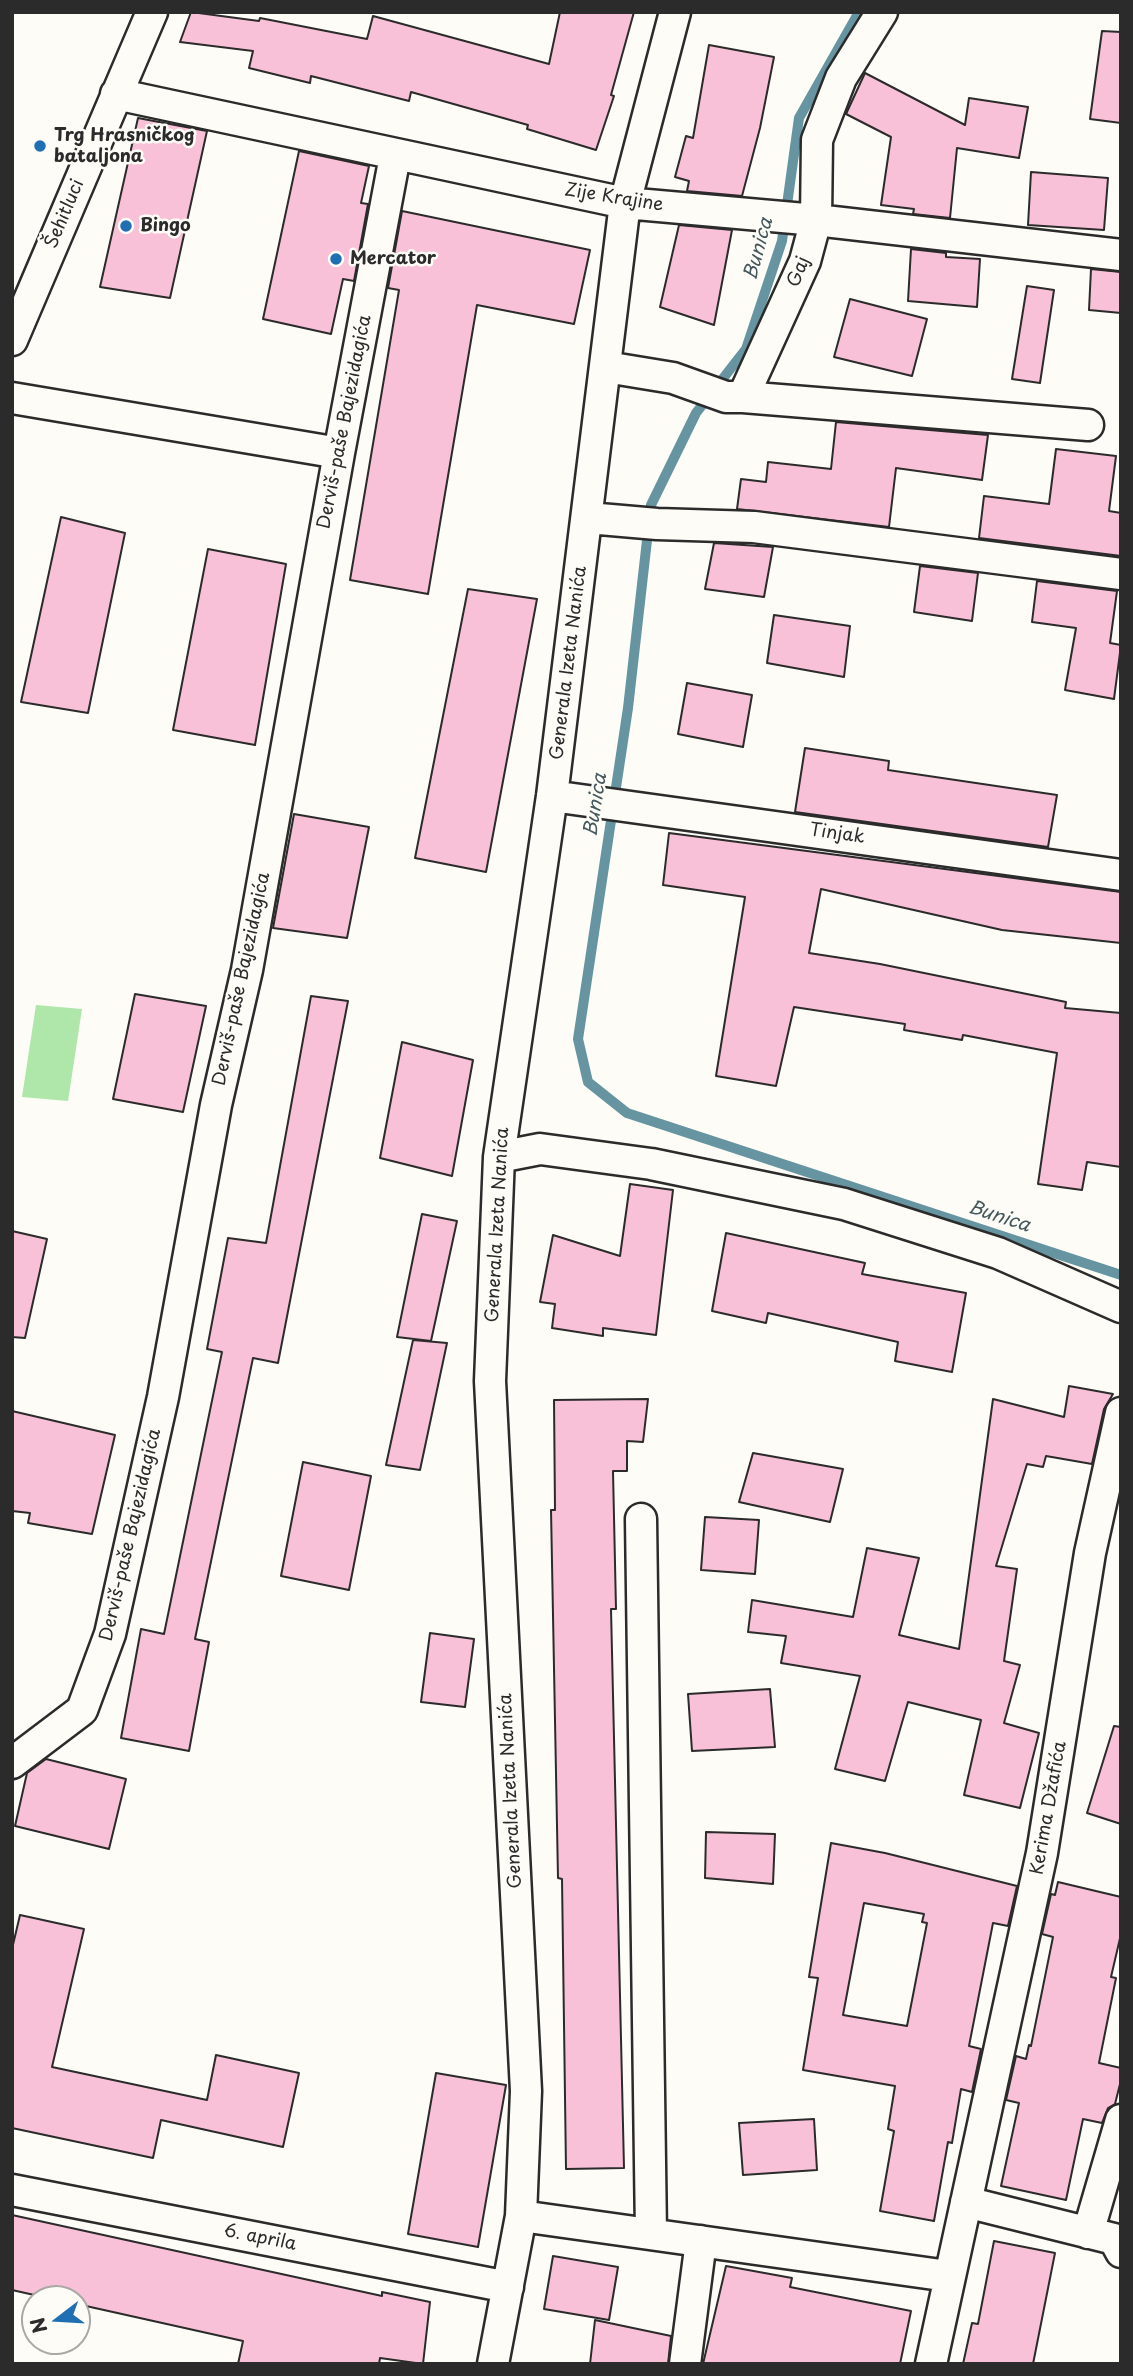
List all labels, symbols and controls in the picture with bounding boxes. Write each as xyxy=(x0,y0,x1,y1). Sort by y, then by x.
place label: Trg Hrasničkog bataljona xyxy=(54,125,195,168)
marker: Trg Hrasničkog bataljona xyxy=(32,138,48,154)
street label: Šehitluci xyxy=(41,176,89,252)
street label: Zije Krajine xyxy=(563,180,665,216)
place label: Bingo xyxy=(140,215,191,237)
water label: Bunica xyxy=(740,215,778,283)
marker: Bingo xyxy=(118,218,134,234)
place label: Mercator xyxy=(350,248,436,270)
marker: Mercator xyxy=(328,251,344,267)
street label: Gaj xyxy=(783,254,815,290)
street label: Derviš-paše Bajezidagića xyxy=(314,313,376,531)
street label: Generala Izeta Nanića xyxy=(546,565,592,761)
water label: Bunica xyxy=(580,772,612,838)
street label: Tinjak xyxy=(808,819,866,849)
street label: Derviš-paše Bajezidagića xyxy=(209,870,275,1088)
street label: Generala Izeta Nanića xyxy=(482,1127,514,1323)
water label: Bunica xyxy=(965,1196,1033,1238)
street label: Derviš-paše Bajezidagića xyxy=(96,1427,166,1643)
street label: Generala Izeta Nanića xyxy=(495,1693,527,1889)
street label: Kerima Džafića xyxy=(1027,1740,1071,1876)
street label: 6. aprila xyxy=(222,2220,298,2256)
north arrow xyxy=(21,2285,91,2355)
text: N xyxy=(22,2314,53,2337)

